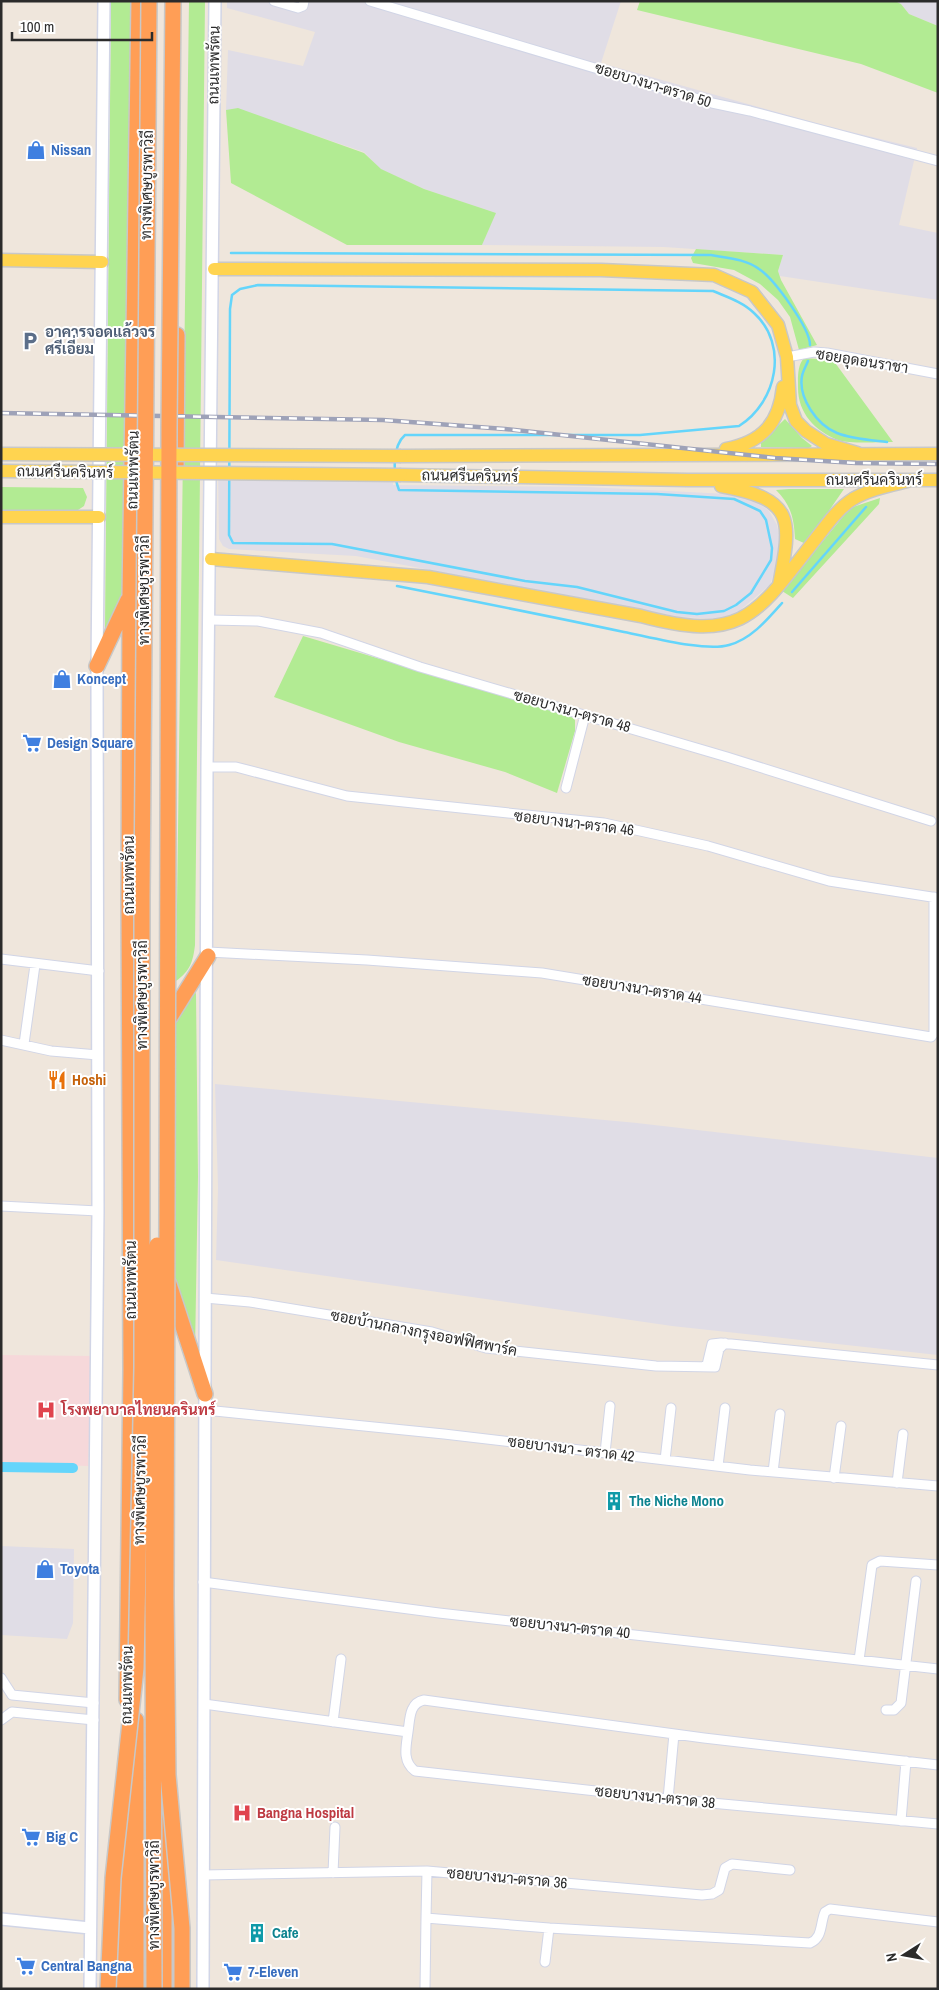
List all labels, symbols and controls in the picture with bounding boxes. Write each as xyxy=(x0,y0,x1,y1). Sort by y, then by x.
scale bar xyxy=(12,10,152,42)
text: 100 m xyxy=(20,16,54,37)
street label: ถนนเทพรัตน xyxy=(202,25,225,105)
street label: ซอยบางนา-ตราด 50 xyxy=(592,57,714,112)
street label: ทางพิเศษบูรพาวิถี xyxy=(135,130,158,240)
shop icon: Nissan xyxy=(25,139,47,161)
place label: Nissan xyxy=(51,139,91,160)
place label: อาคารจอดแล้วจร ศรีเอี่ยม xyxy=(45,321,156,359)
parking icon: อาคารจอดแล้วจร ศรีเอี่ยม xyxy=(19,330,41,352)
street label: ซอยอุดอนราชา xyxy=(814,343,910,379)
street label: ถนนเทพรัตน xyxy=(121,430,144,510)
street label: ถนนศรีนครินทร์ xyxy=(17,460,114,483)
street label: ถนนศรีนครินทร์ xyxy=(422,464,519,487)
street label: ถนนศรีนครินทร์ xyxy=(826,469,922,490)
street label: ทางพิเศษบูรพาวิถี xyxy=(133,535,154,645)
shop icon: Koncept xyxy=(51,668,73,690)
place label: Koncept xyxy=(77,668,126,689)
street label: ซอยบางนา-ตราด 48 xyxy=(511,684,633,737)
supermarket icon: Design Square xyxy=(21,732,43,754)
place label: Design Square xyxy=(47,732,133,753)
street label: ซอยบางนา-ตราด 46 xyxy=(513,805,636,840)
street label: ถนนเทพรัตน xyxy=(118,835,139,915)
street label: ทางพิเศษบูรพาวิถี xyxy=(131,940,152,1050)
street label: ซอยบางนา-ตราด 44 xyxy=(581,969,704,1008)
restaurant icon: Hoshi xyxy=(46,1069,68,1091)
place label: Hoshi xyxy=(72,1069,106,1090)
street label: ถนนเทพรัตน xyxy=(120,1240,141,1320)
street label: ซอยบ้านกลางกรุงออฟฟิศพาร์ค xyxy=(329,1304,519,1362)
hospital icon: โรงพยาบาลไทยนครินทร์ xyxy=(35,1399,57,1421)
place label: โรงพยาบาลไทยนครินทร์ xyxy=(60,1399,217,1420)
street label: ซอยบางนา - ตราด 42 xyxy=(506,1430,636,1467)
street label: ทางพิเศษบูรพาวิถี xyxy=(128,1435,151,1545)
building icon: The Niche Mono xyxy=(603,1490,625,1512)
place label: The Niche Mono xyxy=(629,1490,724,1511)
shop icon: Toyota xyxy=(34,1558,56,1580)
place label: Toyota xyxy=(60,1558,100,1579)
street label: ซอยบางนา-ตราด 40 xyxy=(509,1610,631,1643)
street label: ถนนเทพรัตน xyxy=(115,1645,138,1725)
street label: ซอยบางนา-ตราด 38 xyxy=(594,1780,716,1813)
hospital icon: Bangna Hospital xyxy=(231,1802,253,1824)
place label: Bangna Hospital xyxy=(257,1802,354,1823)
supermarket icon: Big C xyxy=(20,1826,42,1848)
place label: Big C xyxy=(46,1826,78,1847)
street label: ทางพิเศษบูรพาวิถี xyxy=(143,1840,164,1950)
street label: ซอยบางนา-ตราด 36 xyxy=(446,1862,568,1893)
building icon: Cafe xyxy=(246,1922,268,1944)
place label: Cafe xyxy=(272,1922,299,1943)
north arrow xyxy=(879,1930,929,1980)
text: N xyxy=(882,1952,901,1963)
supermarket icon: Central Bangna xyxy=(15,1955,37,1977)
place label: Central Bangna xyxy=(41,1955,132,1976)
supermarket icon: 7-Eleven xyxy=(222,1961,244,1983)
place label: 7-Eleven xyxy=(248,1961,299,1982)

